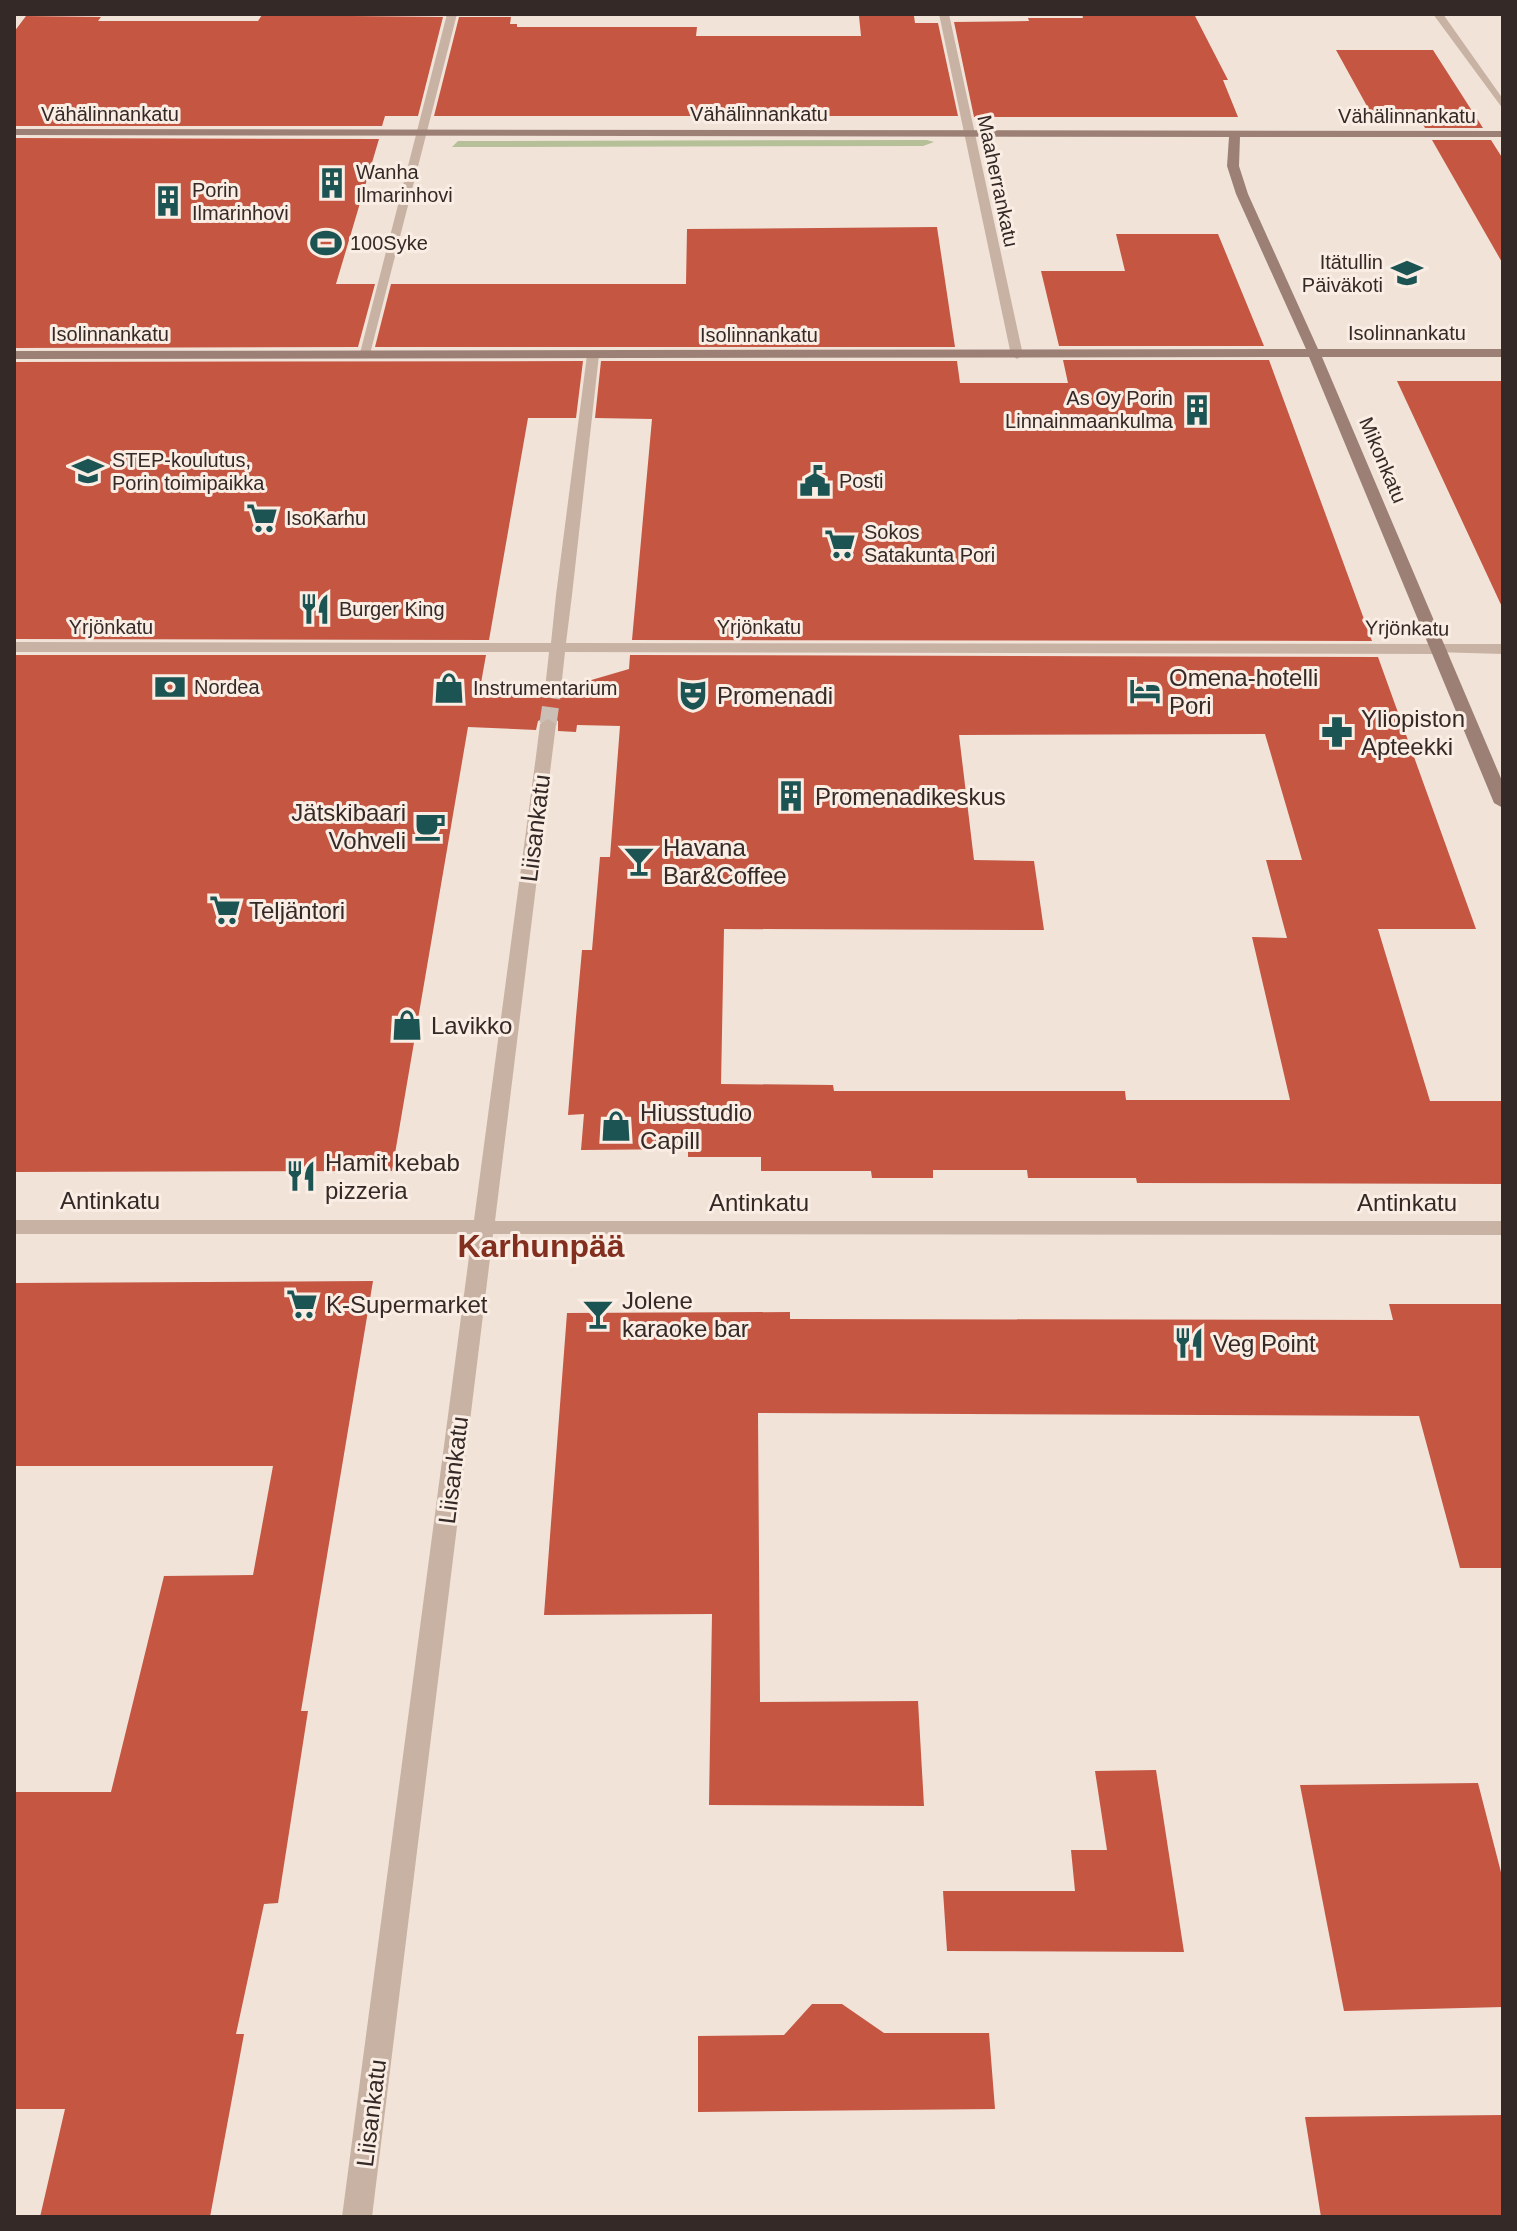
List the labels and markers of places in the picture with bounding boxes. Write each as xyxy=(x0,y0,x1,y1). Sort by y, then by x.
place label: Wanha Ilmarinhovi xyxy=(356,161,453,206)
building icon: Wanha Ilmarinhovi xyxy=(315,166,349,200)
place label: Porin Ilmarinhovi xyxy=(192,179,289,224)
building icon: Porin Ilmarinhovi xyxy=(151,184,185,218)
sports icon: 100Syke xyxy=(309,226,343,260)
place label: 100Syke xyxy=(350,232,428,254)
place label: Itätullin Päiväkoti xyxy=(1302,251,1383,296)
school or university icon: Itätullin Päiväkoti xyxy=(1390,256,1424,290)
place label: As Oy Porin Linnainmaankulma xyxy=(1005,387,1174,432)
building icon: As Oy Porin Linnainmaankulma xyxy=(1180,393,1214,427)
place label: STEP-koulutus, Porin toimipaikka xyxy=(112,449,265,494)
school or university icon: STEP-koulutus, Porin toimipaikka xyxy=(71,454,105,488)
public building icon: Posti xyxy=(798,464,832,498)
place label: Posti xyxy=(839,470,883,492)
supermarket icon: IsoKarhu xyxy=(245,501,279,535)
place label: IsoKarhu xyxy=(286,507,366,529)
place label: Sokos Satakunta Pori xyxy=(864,521,995,566)
supermarket icon: Sokos Satakunta Pori xyxy=(823,527,857,561)
restaurant icon: Burger King xyxy=(298,592,332,626)
place label: Burger King xyxy=(339,598,445,620)
place label: Omena-hotelli Pori xyxy=(1169,664,1318,719)
bank icon: Nordea xyxy=(153,670,187,704)
shop icon: Instrumentarium xyxy=(432,671,466,705)
hotel icon: Omena-hotelli Pori xyxy=(1128,674,1162,708)
place label: Nordea xyxy=(194,676,260,698)
place label: Instrumentarium xyxy=(473,677,618,699)
theatre icon: Promenadi xyxy=(676,678,710,712)
place label: Promenadi xyxy=(717,682,833,709)
place label: Yliopiston Apteekki xyxy=(1361,705,1465,760)
pharmacy icon: Yliopiston Apteekki xyxy=(1320,715,1354,749)
building icon: Promenadikeskus xyxy=(774,779,808,813)
place label: Promenadikeskus xyxy=(815,783,1006,810)
place label: Jätskibaari Vohveli xyxy=(291,799,406,854)
cafe icon: Jätskibaari Vohveli xyxy=(413,809,447,843)
place label: Havana Bar&Coffee xyxy=(663,834,787,889)
bar icon: Havana Bar&Coffee xyxy=(622,844,656,878)
supermarket icon: Teljäntori xyxy=(208,893,242,927)
place label: Teljäntori xyxy=(249,897,345,924)
shop icon: Lavikko xyxy=(390,1008,424,1042)
place label: Lavikko xyxy=(431,1012,512,1039)
place label: Hiusstudio Capill xyxy=(640,1099,752,1154)
shop icon: Hiusstudio Capill xyxy=(599,1109,633,1143)
place label: Hamit kebab pizzeria xyxy=(325,1149,460,1204)
restaurant icon: Hamit kebab pizzeria xyxy=(284,1159,318,1193)
supermarket icon: K-Supermarket xyxy=(285,1287,319,1321)
place label: Jolene karaoke bar xyxy=(622,1287,749,1342)
place label: K-Supermarket xyxy=(326,1291,488,1318)
bar icon: Jolene karaoke bar xyxy=(581,1297,615,1331)
restaurant icon: Veg Point xyxy=(1172,1326,1206,1360)
place label: Veg Point xyxy=(1213,1330,1316,1357)

